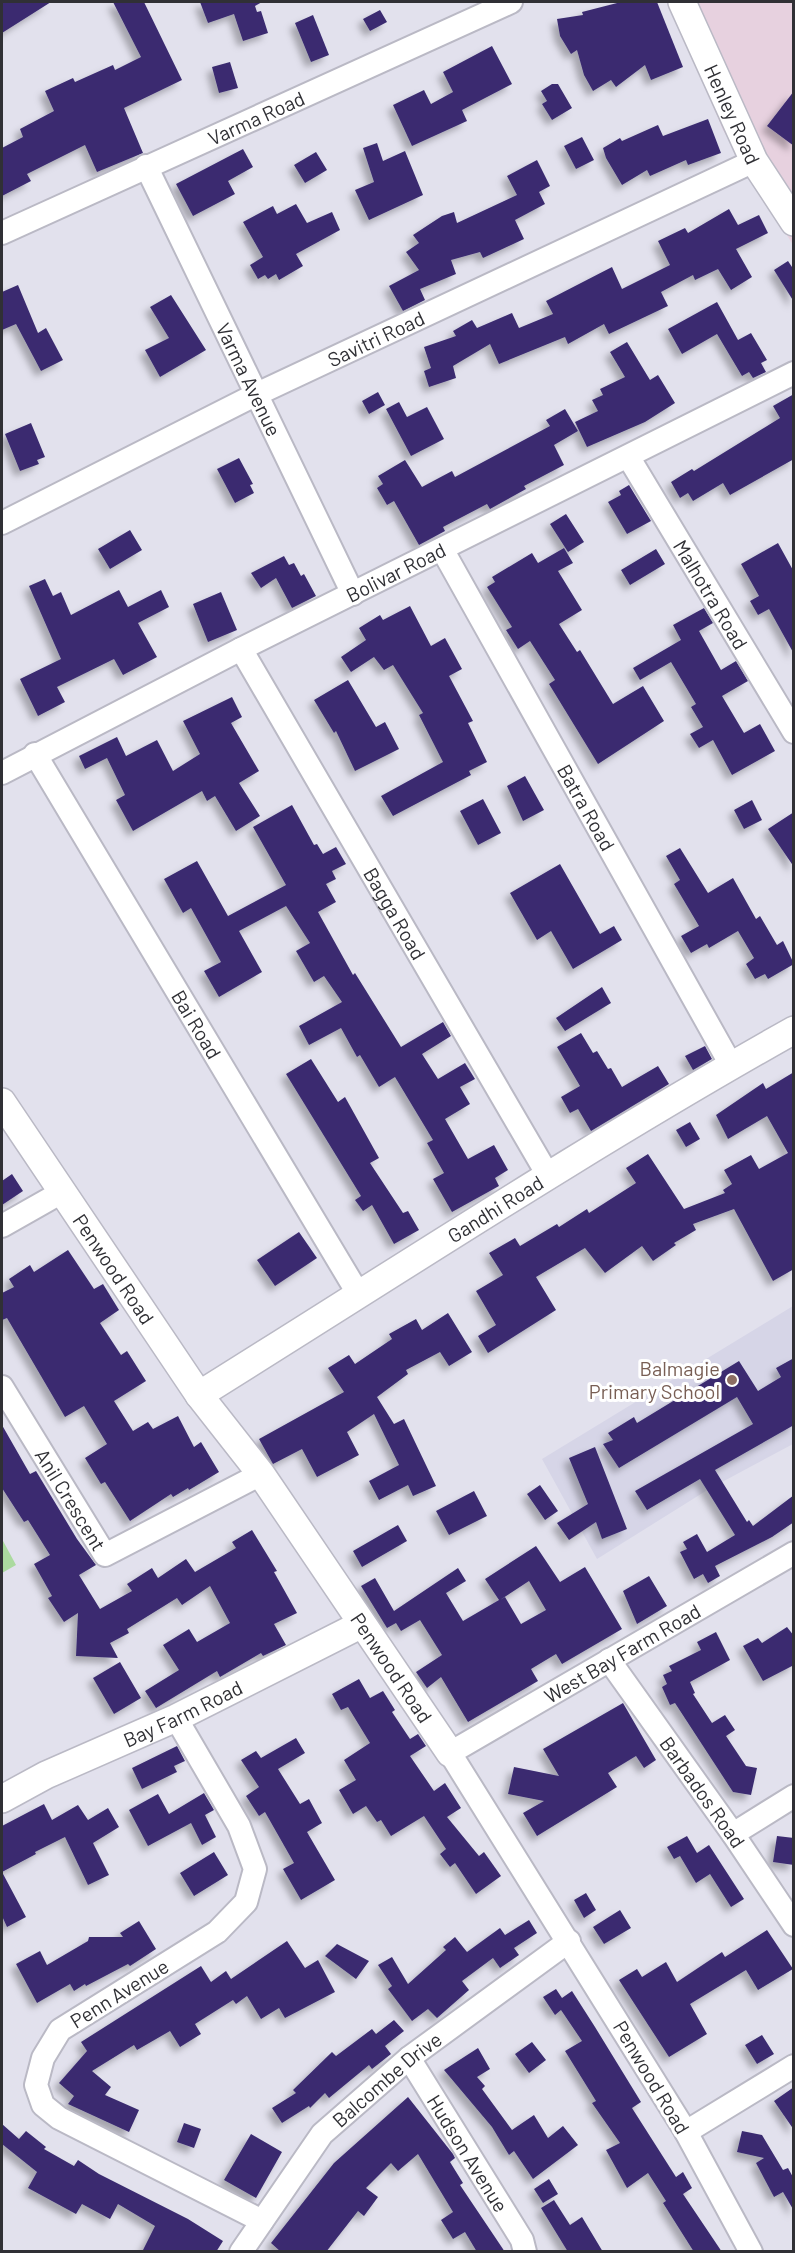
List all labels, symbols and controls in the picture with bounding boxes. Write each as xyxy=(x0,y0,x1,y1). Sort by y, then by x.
street label: Henley Road xyxy=(700,60,766,168)
street label: Varma Road xyxy=(204,85,308,150)
street label: Savitri Road xyxy=(324,305,428,371)
street label: Varma Avenue xyxy=(212,319,287,440)
street label: Malhotra Road xyxy=(669,535,753,653)
street label: Bolivar Road xyxy=(342,537,449,607)
street label: Batra Road xyxy=(553,760,620,855)
street label: Bagga Road xyxy=(359,863,431,964)
street label: Bai Road xyxy=(167,985,227,1063)
street label: Gandhi Road xyxy=(443,1170,547,1247)
street label: Penwood Road xyxy=(69,1209,160,1329)
place label: Balmagie Primary School xyxy=(589,1356,720,1403)
marker: Balmagie Primary School xyxy=(725,1373,739,1387)
street label: Anil Crescent xyxy=(31,1444,111,1555)
street label: West Bay Farm Road xyxy=(540,1598,705,1708)
street label: Penwood Road xyxy=(346,1608,438,1727)
street label: Bay Farm Road xyxy=(119,1675,246,1752)
street label: Barbados Road xyxy=(655,1732,751,1852)
street label: Penn Avenue xyxy=(65,1953,173,2033)
street label: Penwood Road xyxy=(609,2016,695,2138)
street label: Balcombe Drive xyxy=(327,2027,446,2132)
street label: Hudson Avenue xyxy=(423,2090,514,2216)

